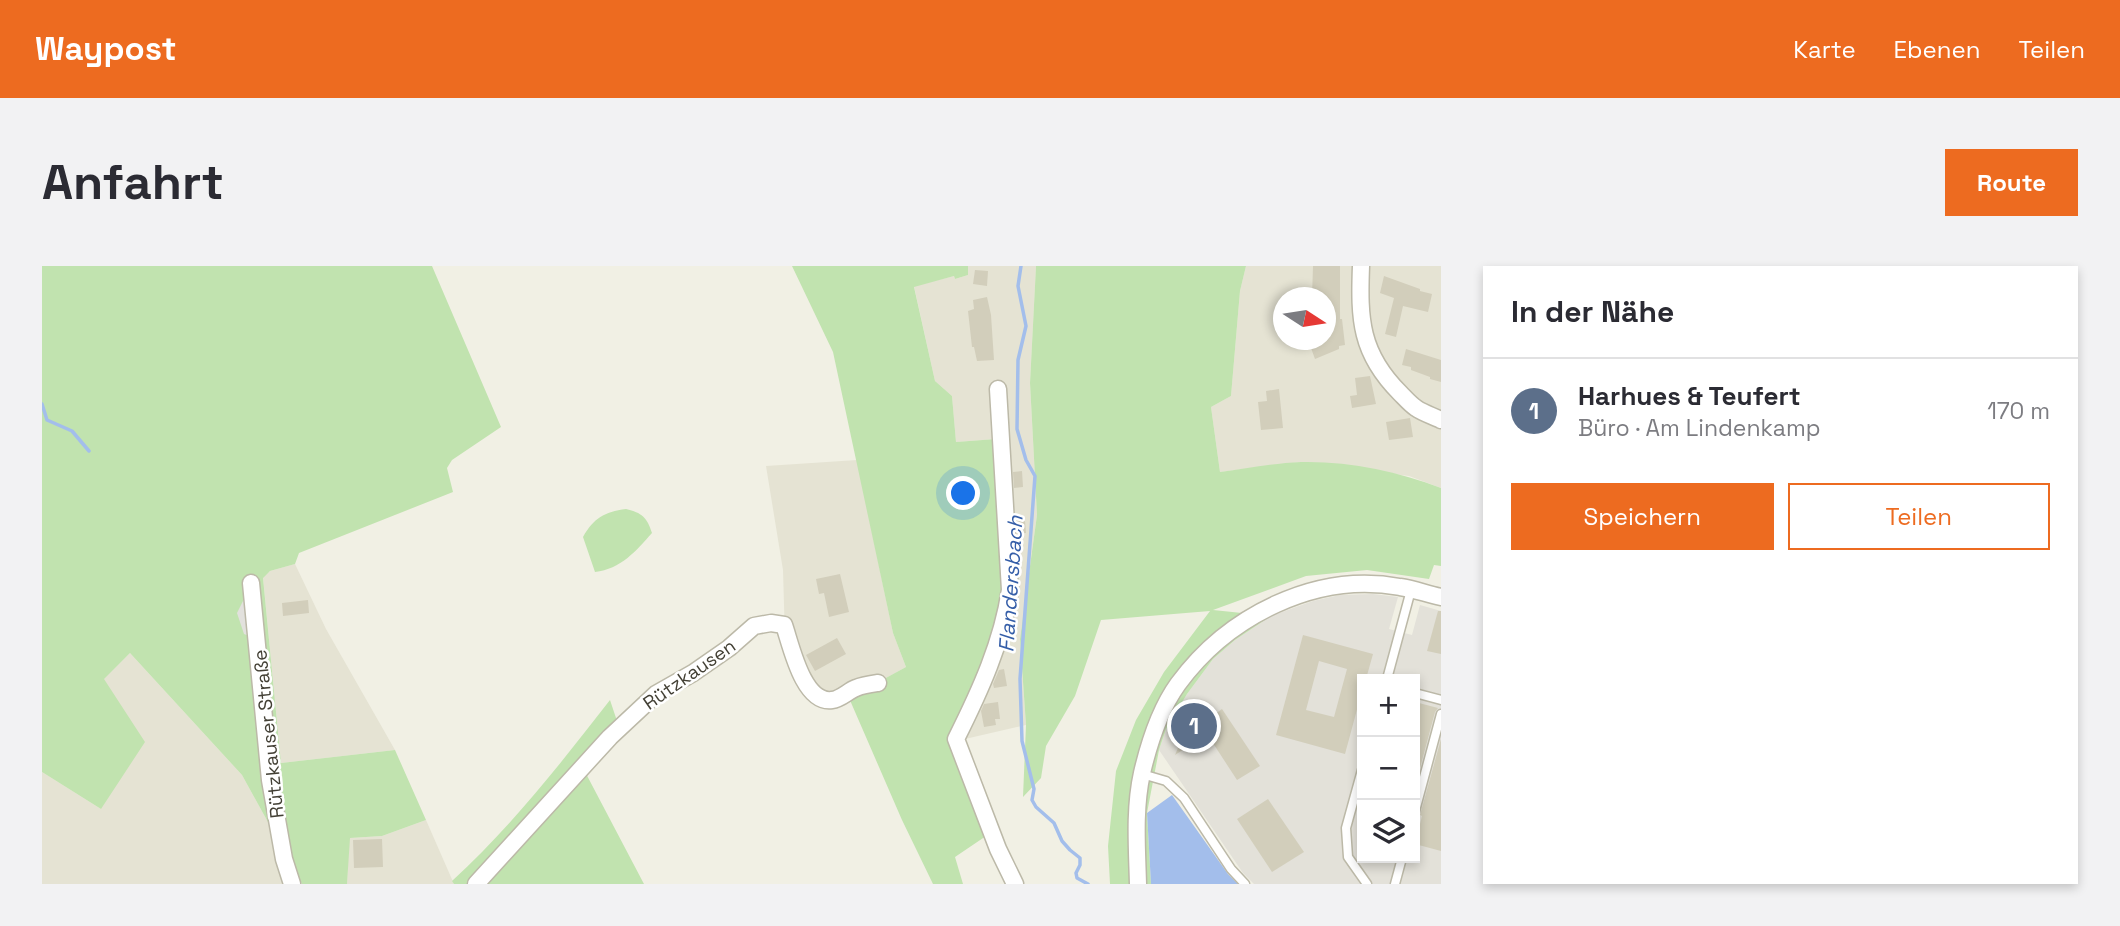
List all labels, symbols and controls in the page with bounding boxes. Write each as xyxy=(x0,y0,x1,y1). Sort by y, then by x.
text: Waypost xyxy=(35,28,177,70)
text: Karte xyxy=(1793,34,1856,65)
text: Ebenen xyxy=(1894,34,1980,65)
text: Teilen xyxy=(2018,34,2085,65)
button: Route xyxy=(1945,149,2078,216)
text: Anfahrt xyxy=(42,151,224,213)
north arrow xyxy=(1273,287,1336,350)
text: In der Nähe xyxy=(1511,292,1674,331)
text: Harhues & Teufert xyxy=(1578,379,1801,413)
text: 1 xyxy=(1529,396,1539,426)
text: 170 m xyxy=(1987,396,2050,426)
text: Büro · Am Lindenkamp xyxy=(1578,413,1821,443)
your location xyxy=(946,476,980,510)
button: Speichern xyxy=(1511,483,1774,550)
button: Teilen xyxy=(1788,483,2050,550)
water label: Flandersbach xyxy=(992,514,1029,653)
street label: Rützkausen xyxy=(638,633,740,715)
street label: Rützkauser Straße xyxy=(247,649,290,819)
map controls xyxy=(1357,674,1420,863)
button: + xyxy=(1357,674,1420,737)
pin: 1 xyxy=(1171,700,1217,752)
button: − xyxy=(1357,737,1420,800)
button: layers xyxy=(1357,800,1420,863)

